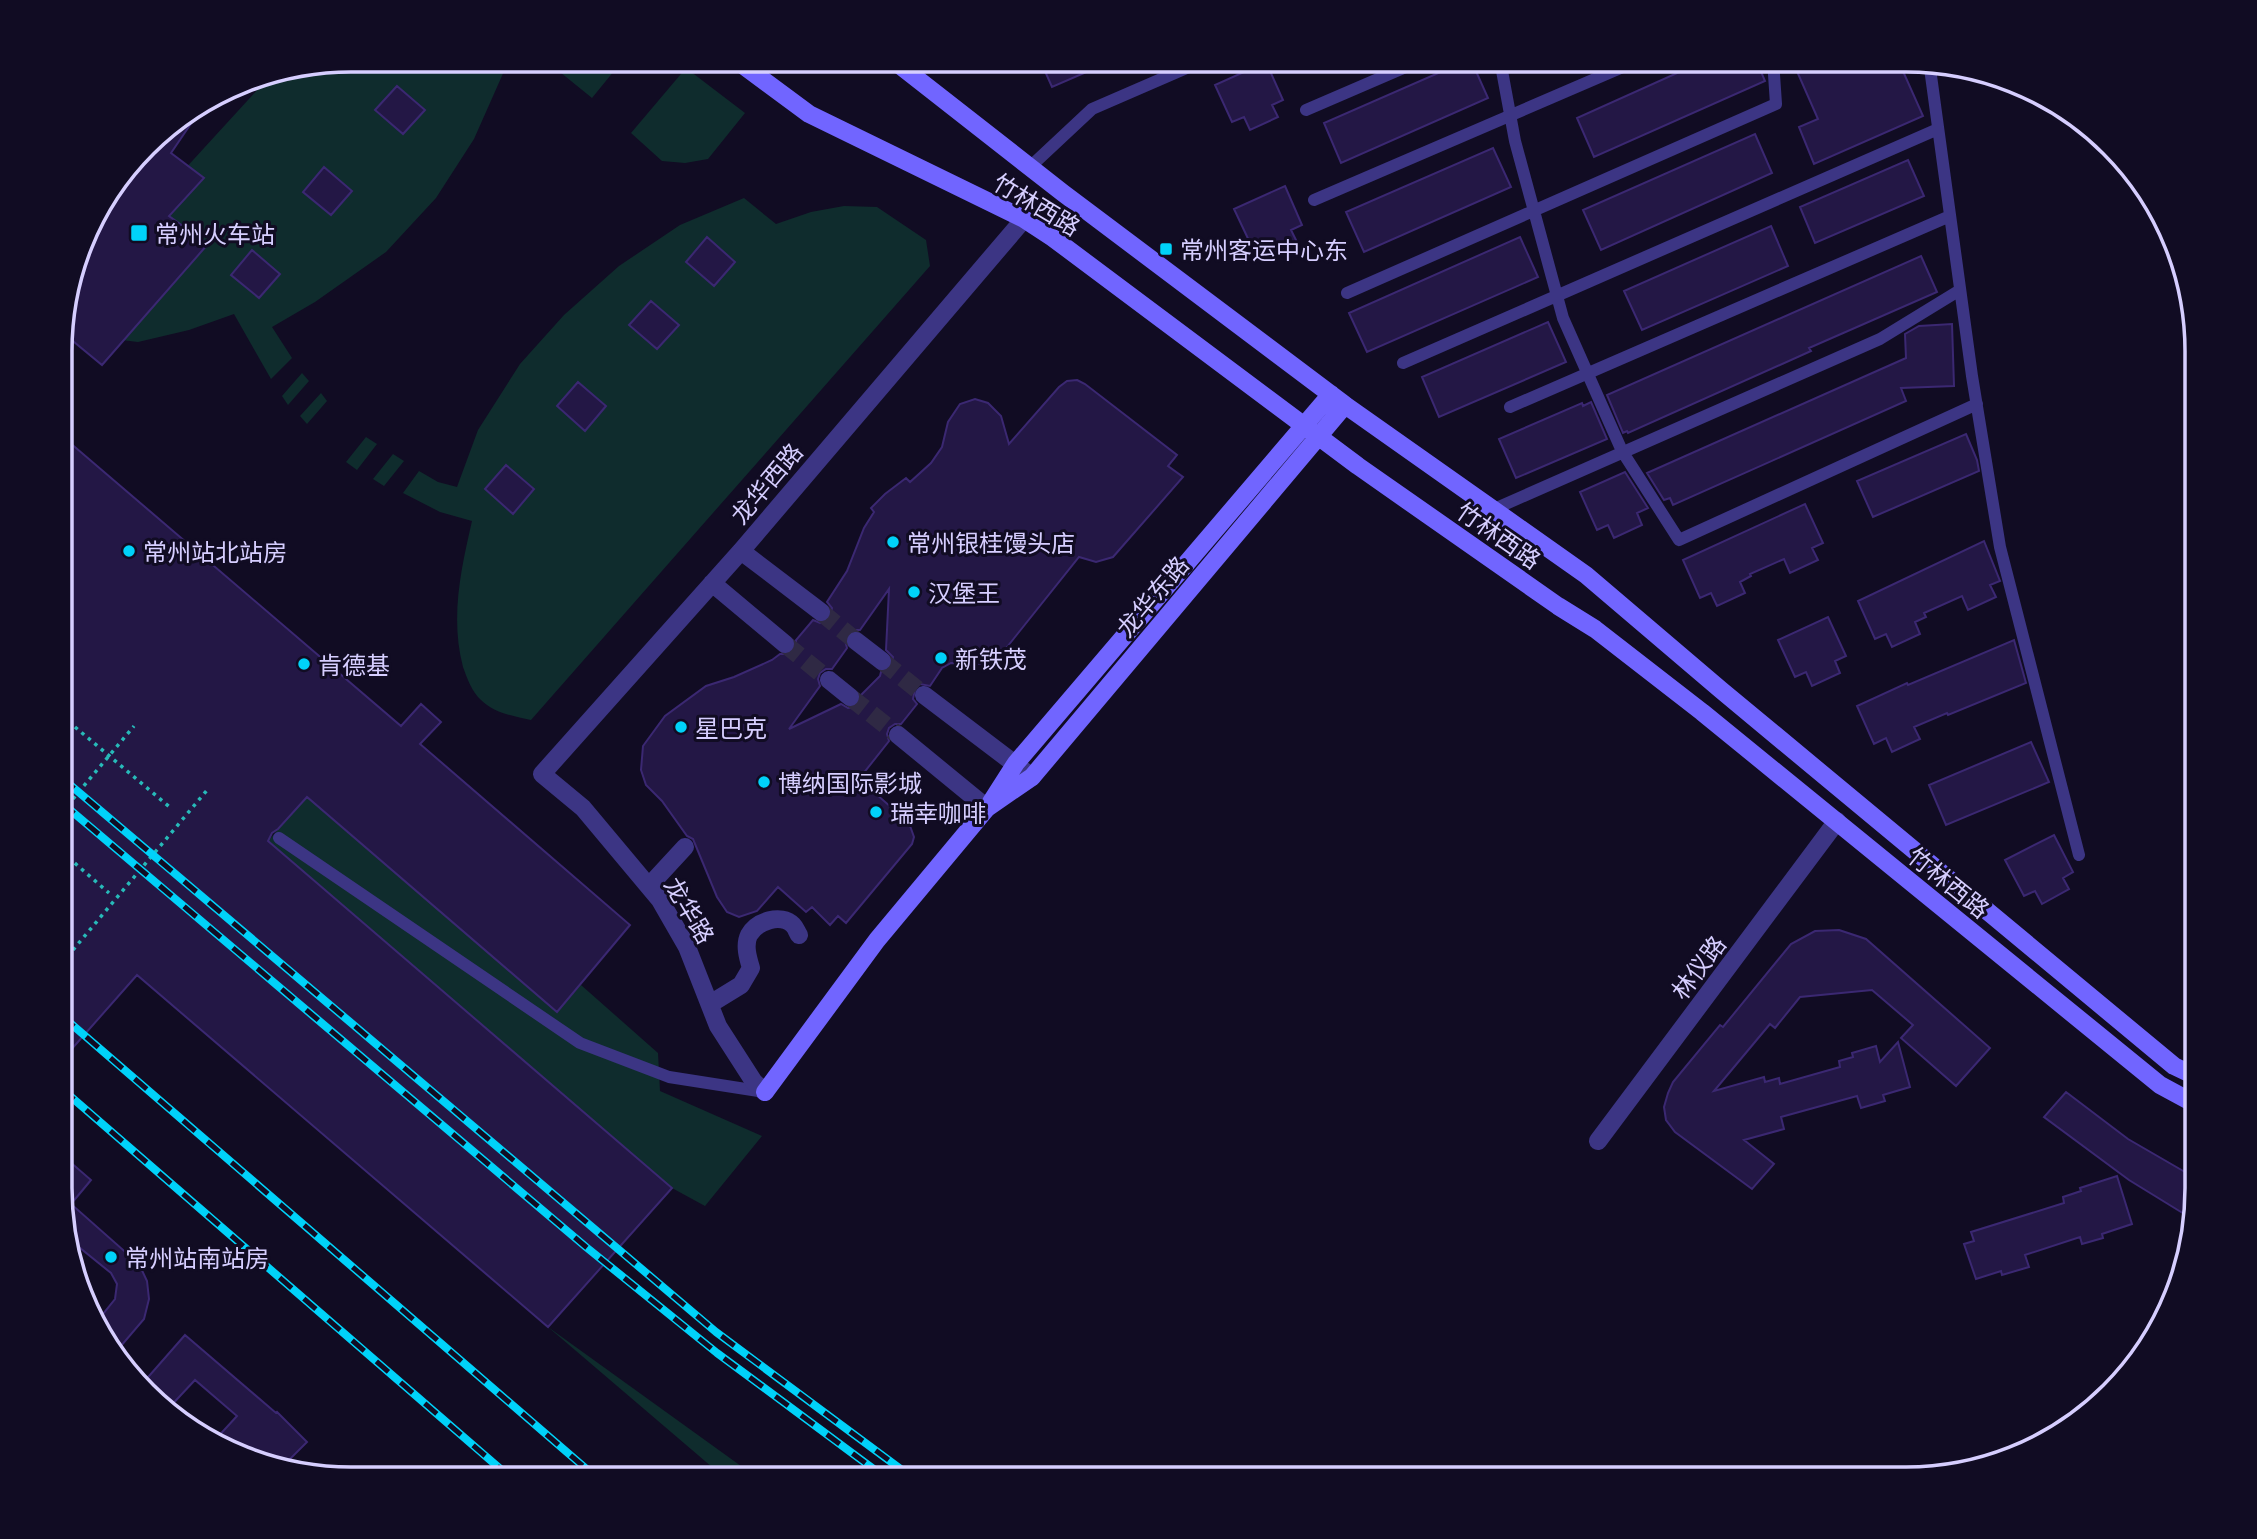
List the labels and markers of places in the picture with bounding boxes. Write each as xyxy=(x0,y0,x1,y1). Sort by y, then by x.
place label: 常州火车站 xyxy=(155,219,275,248)
marker: 常州火车站 xyxy=(129,223,149,243)
place label: 常州客运中心东 xyxy=(1180,235,1348,264)
marker: 常州客运中心东 xyxy=(1158,241,1174,257)
place label: 常州银桂馒头店 xyxy=(907,528,1075,557)
marker: 常州银桂馒头店 xyxy=(885,534,901,550)
place label: 常州站北站房 xyxy=(143,537,287,566)
marker: 常州站北站房 xyxy=(121,543,137,559)
place label: 汉堡王 xyxy=(928,578,1000,607)
marker: 汉堡王 xyxy=(906,584,922,600)
place label: 新铁茂 xyxy=(955,644,1027,673)
place label: 肯德基 xyxy=(318,650,390,679)
marker: 新铁茂 xyxy=(933,650,949,666)
marker: 肯德基 xyxy=(296,656,312,672)
place label: 星巴克 xyxy=(695,713,767,742)
marker: 星巴克 xyxy=(673,719,689,735)
place label: 博纳国际影城 xyxy=(778,768,922,797)
marker: 博纳国际影城 xyxy=(756,774,772,790)
place label: 瑞幸咖啡 xyxy=(890,798,986,827)
marker: 瑞幸咖啡 xyxy=(868,804,884,820)
place label: 常州站南站房 xyxy=(125,1243,269,1272)
marker: 常州站南站房 xyxy=(103,1249,119,1265)

